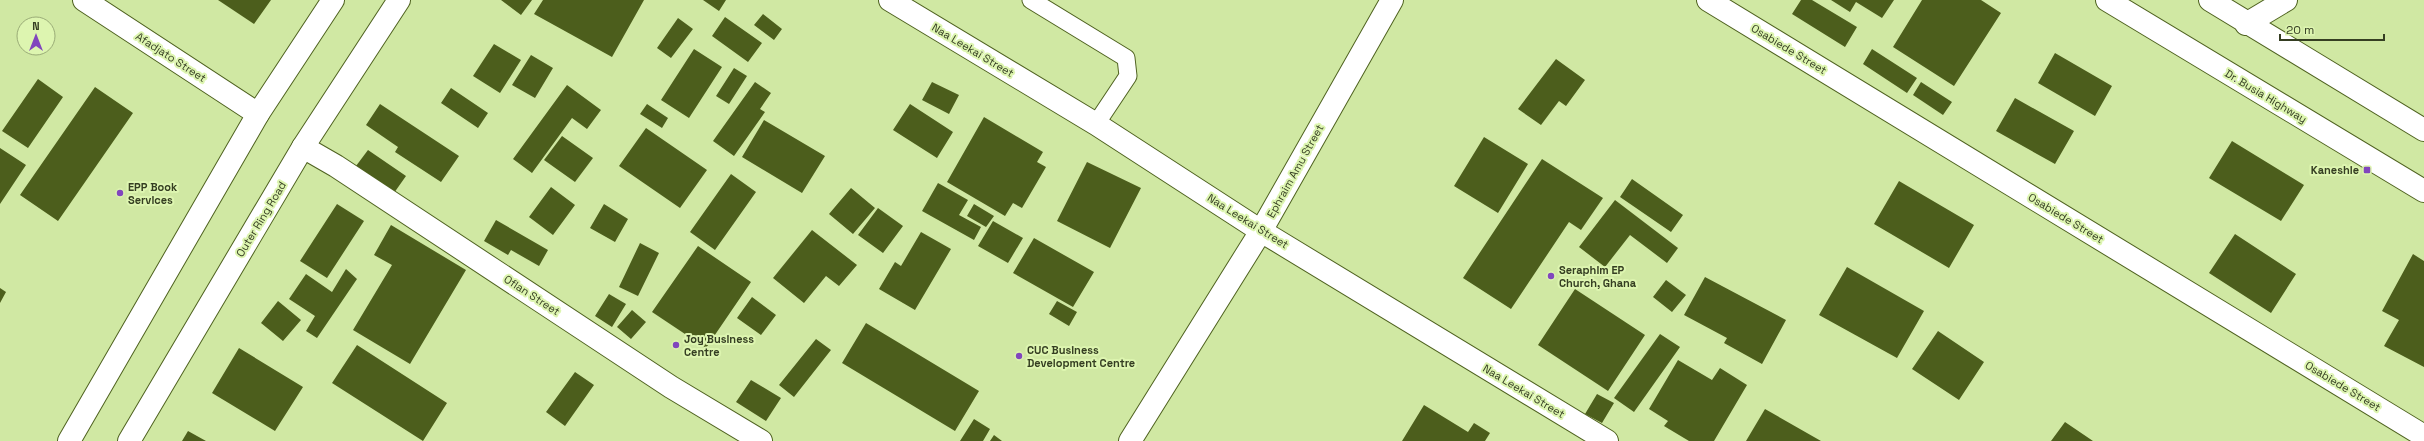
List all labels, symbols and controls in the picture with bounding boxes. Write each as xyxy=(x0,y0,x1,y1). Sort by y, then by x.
north arrow xyxy=(16,16,56,56)
scale bar xyxy=(2280,16,2384,42)
text: N xyxy=(32,19,40,33)
street label: Naa Leekai Street xyxy=(930,20,1016,80)
street label: Osabiede Street xyxy=(1749,21,1829,77)
text: 20 m xyxy=(2286,22,2314,38)
street label: Afadjato Street xyxy=(133,29,209,85)
street label: Dr. Busia Highway xyxy=(2223,66,2309,126)
street label: Ephraim Amu Street xyxy=(1264,122,1326,220)
place label: Kaneshie xyxy=(2311,163,2359,177)
marker: Kaneshie xyxy=(2362,165,2372,175)
street label: Outer Ring Road xyxy=(233,179,289,259)
place label: EPP Book Services xyxy=(128,180,178,207)
marker: EPP Book Services xyxy=(115,188,125,198)
street label: Naa Leekai Street xyxy=(1205,190,1291,252)
street label: Osabiede Street xyxy=(2026,190,2106,246)
place label: Seraphim EP Church, Ghana xyxy=(1559,263,1637,290)
marker: Seraphim EP Church, Ghana xyxy=(1546,271,1556,281)
street label: Oflan Street xyxy=(501,272,563,318)
place label: Joy Business Centre xyxy=(684,332,754,359)
marker: Joy Business Centre xyxy=(671,340,681,350)
place label: CUC Business Development Centre xyxy=(1027,343,1135,370)
marker: CUC Business Development Centre xyxy=(1014,351,1024,361)
street label: Osabiede Street xyxy=(2303,358,2383,414)
street label: Naa Leekai Street xyxy=(1481,361,1567,421)

